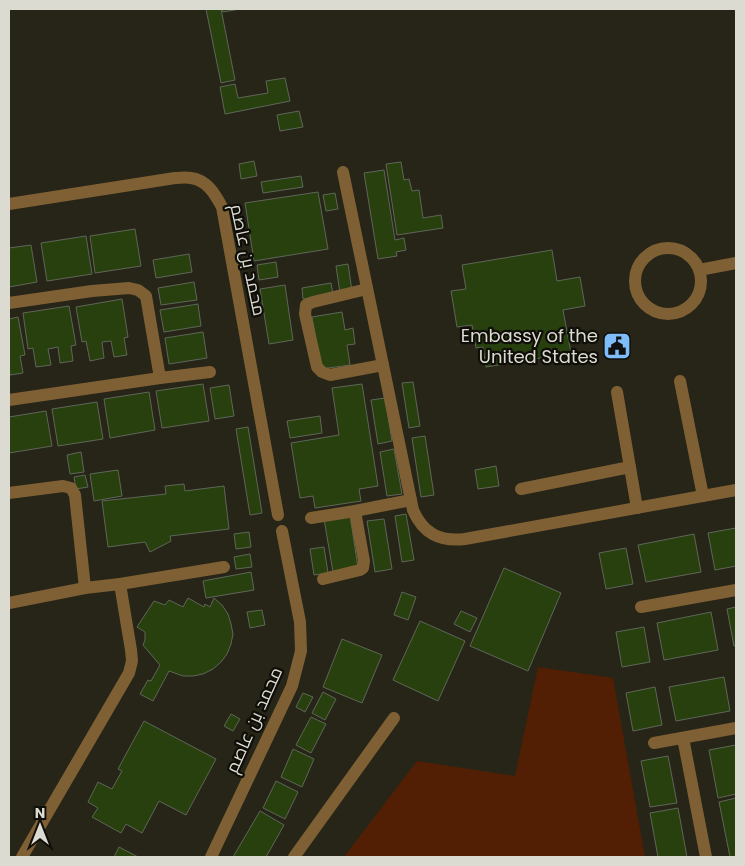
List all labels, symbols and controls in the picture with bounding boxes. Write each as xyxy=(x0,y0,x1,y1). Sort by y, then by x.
street label: محمد بن عاصم xyxy=(224,202,273,318)
place label: Embassy of the United States xyxy=(461,323,598,369)
public building icon: Embassy of the United States xyxy=(602,331,632,361)
street label: محمد بن عاصم xyxy=(219,663,288,777)
north arrow xyxy=(15,801,65,851)
text: N xyxy=(35,803,45,823)

